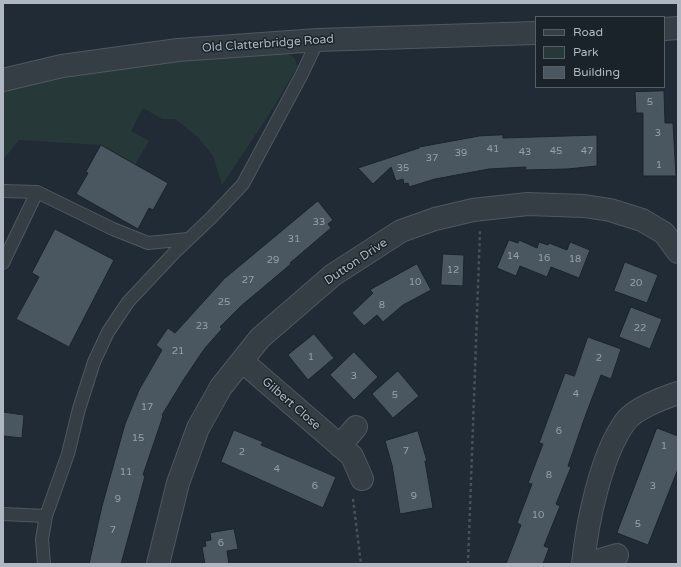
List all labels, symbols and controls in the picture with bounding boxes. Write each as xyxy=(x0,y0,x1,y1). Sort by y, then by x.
legend xyxy=(535,16,665,88)
text: Road xyxy=(573,25,603,39)
street label: Old Clatterbridge Road xyxy=(202,32,334,56)
text: Park xyxy=(573,45,599,59)
text: Building xyxy=(573,65,620,79)
house number: 5 xyxy=(647,96,653,108)
house number: 3 xyxy=(655,127,661,139)
house number: 41 xyxy=(487,143,499,155)
house number: 45 xyxy=(550,145,562,157)
house number: 47 xyxy=(581,145,593,157)
house number: 43 xyxy=(519,146,531,158)
house number: 39 xyxy=(455,147,467,159)
house number: 37 xyxy=(426,152,438,164)
house number: 1 xyxy=(656,159,662,171)
house number: 35 xyxy=(397,162,409,174)
house number: 33 xyxy=(313,216,325,228)
house number: 31 xyxy=(288,233,300,245)
street label: Dutton Drive xyxy=(322,236,390,288)
house number: 14 xyxy=(507,250,519,262)
house number: 16 xyxy=(538,252,550,264)
house number: 18 xyxy=(569,253,581,265)
house number: 29 xyxy=(267,254,279,266)
house number: 12 xyxy=(447,264,459,276)
house number: 27 xyxy=(242,274,254,286)
house number: 10 xyxy=(409,276,421,288)
house number: 20 xyxy=(630,277,642,289)
house number: 25 xyxy=(218,296,230,308)
house number: 8 xyxy=(379,299,385,311)
house number: 23 xyxy=(196,320,208,332)
house number: 22 xyxy=(634,322,646,334)
house number: 21 xyxy=(172,345,184,357)
house number: 1 xyxy=(308,351,314,363)
house number: 2 xyxy=(596,352,602,364)
house number: 3 xyxy=(351,370,357,382)
street label: Gilbert Close xyxy=(259,375,323,433)
house number: 4 xyxy=(573,388,579,400)
house number: 5 xyxy=(392,389,398,401)
house number: 17 xyxy=(141,401,153,413)
house number: 6 xyxy=(556,425,562,437)
house number: 15 xyxy=(132,432,144,444)
house number: 1 xyxy=(661,440,667,452)
house number: 7 xyxy=(403,445,409,457)
house number: 2 xyxy=(239,446,245,458)
house number: 4 xyxy=(274,463,280,475)
house number: 11 xyxy=(120,466,132,478)
house number: 8 xyxy=(546,469,552,481)
house number: 6 xyxy=(312,480,318,492)
house number: 3 xyxy=(650,480,656,492)
house number: 9 xyxy=(411,490,417,502)
house number: 9 xyxy=(115,493,121,505)
house number: 10 xyxy=(532,509,544,521)
house number: 5 xyxy=(635,518,641,530)
house number: 7 xyxy=(110,524,116,536)
house number: 6 xyxy=(218,537,224,549)

